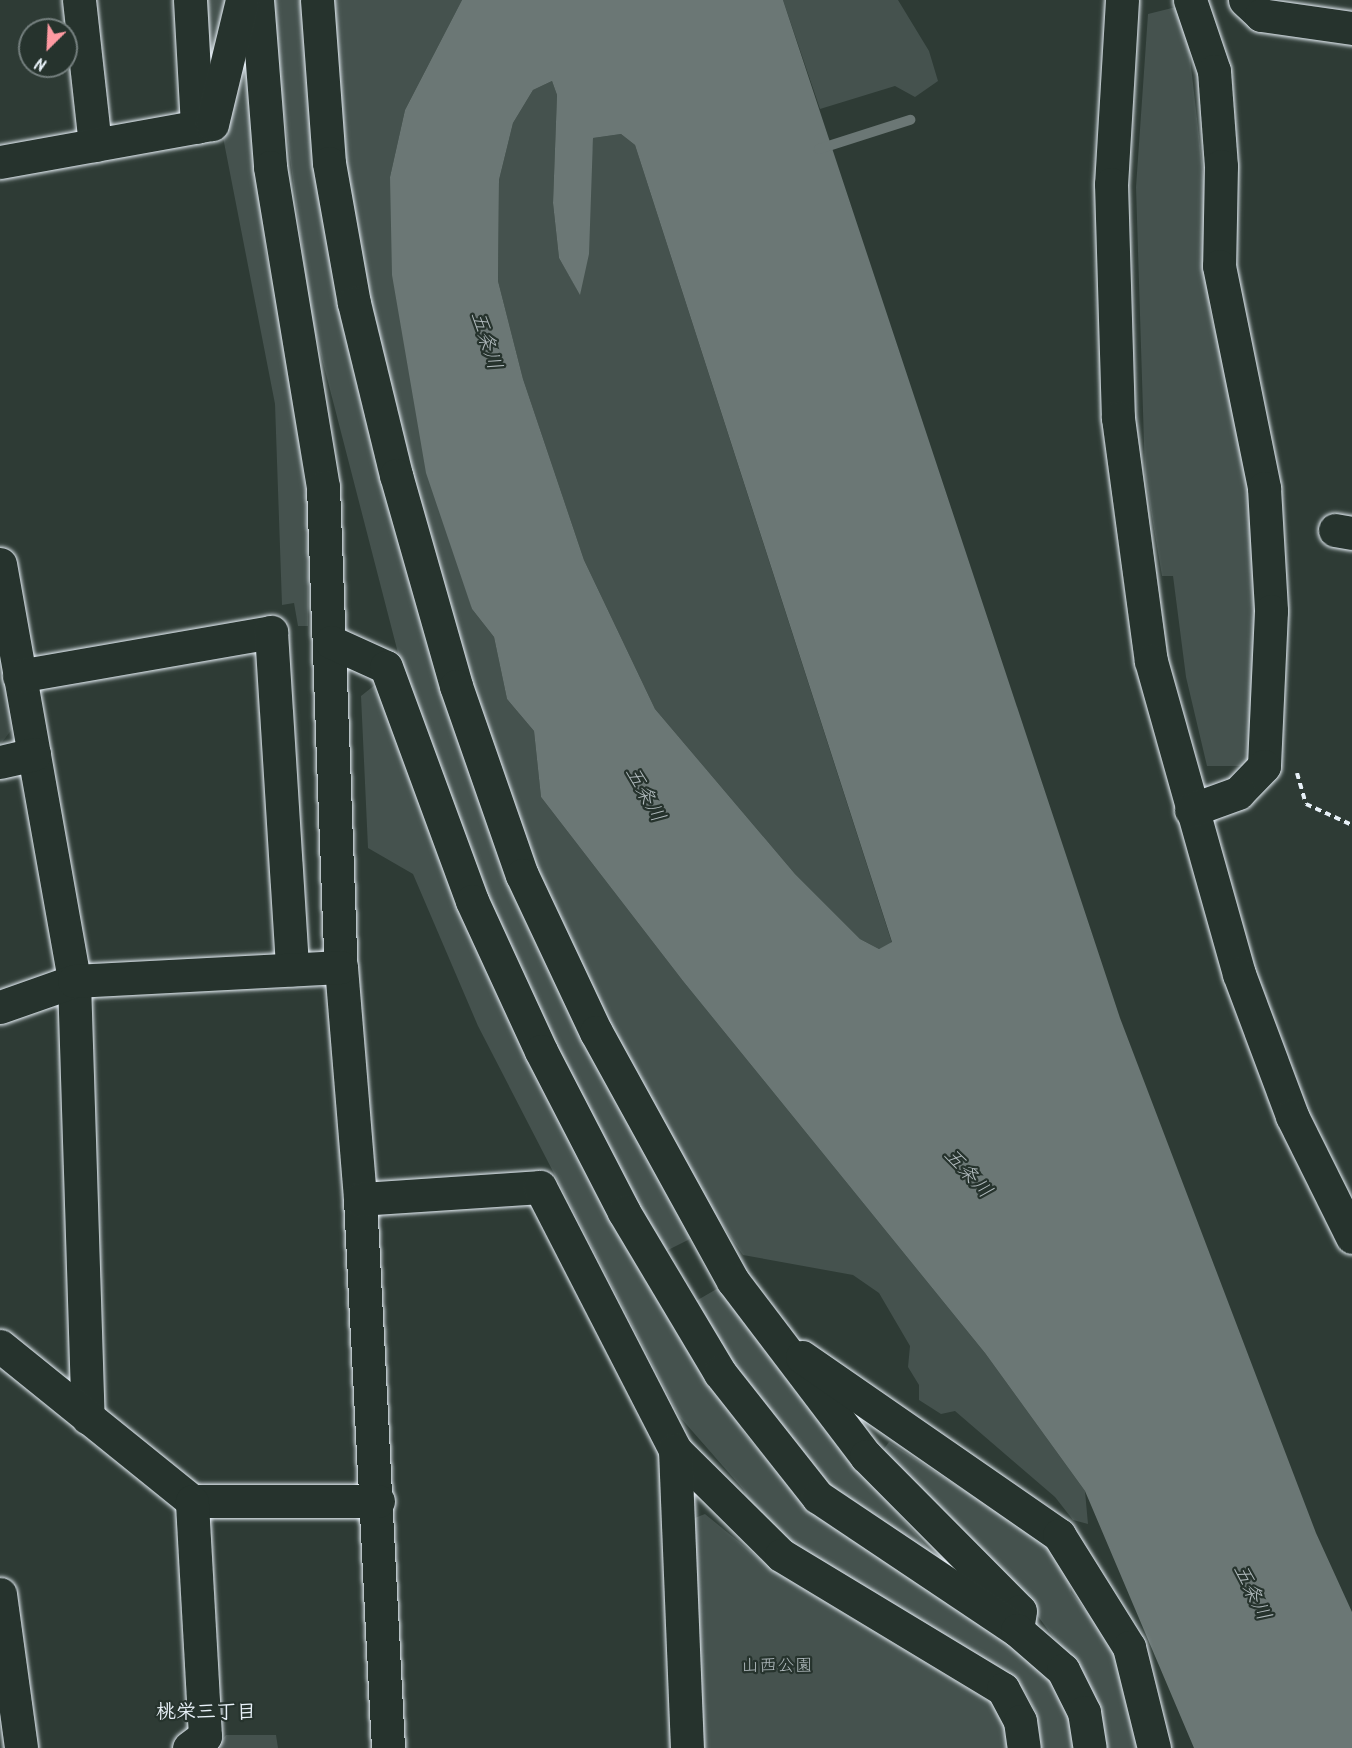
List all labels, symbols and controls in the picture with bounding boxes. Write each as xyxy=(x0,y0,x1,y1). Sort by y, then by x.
north arrow xyxy=(18,18,78,78)
text: N xyxy=(32,50,51,77)
water label: 五条川 xyxy=(464,309,506,373)
water label: 五条川 xyxy=(619,763,669,827)
water label: 五条川 xyxy=(938,1144,996,1204)
water label: 五条川 xyxy=(1227,1561,1275,1625)
park label: 山西公園 xyxy=(741,1656,813,1678)
district label: 桃栄三丁目 xyxy=(156,1701,256,1725)

